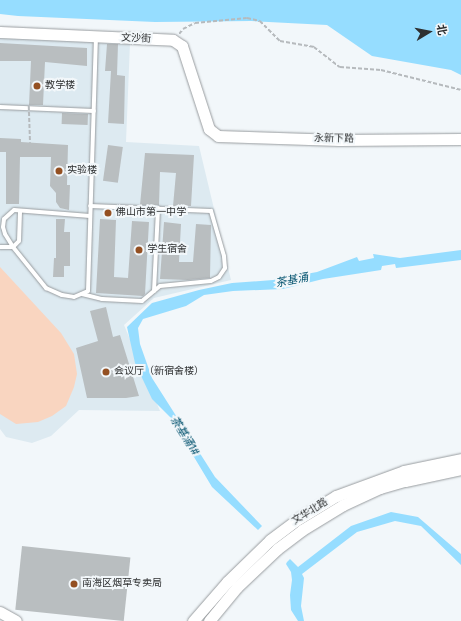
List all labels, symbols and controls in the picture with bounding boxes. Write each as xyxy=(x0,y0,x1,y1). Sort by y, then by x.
north arrow xyxy=(409,12,449,52)
text: 北 xyxy=(434,23,449,36)
street label: 文沙街 xyxy=(121,32,151,46)
place label: 教学楼 xyxy=(45,80,75,92)
marker: 教学楼 xyxy=(32,81,42,91)
street label: 永新下路 xyxy=(314,133,354,145)
place label: 实验楼 xyxy=(67,165,97,177)
marker: 实验楼 xyxy=(54,166,64,176)
place label: 佛山市第一中学 xyxy=(116,207,186,219)
marker: 佛山市第一中学 xyxy=(103,208,113,218)
place label: 学生宿舍 xyxy=(147,244,187,256)
marker: 学生宿舍 xyxy=(134,245,144,255)
water label: 茶基涌 xyxy=(275,271,309,291)
place label: 会议厅（新宿舍楼） xyxy=(114,366,204,378)
marker: 会议厅（新宿舍楼） xyxy=(101,367,111,377)
water label: 茶基涌1# xyxy=(167,414,201,458)
street label: 文华北路 xyxy=(290,496,330,528)
place label: 南海区烟草专卖局 xyxy=(82,578,162,590)
marker: 南海区烟草专卖局 xyxy=(69,579,79,589)

